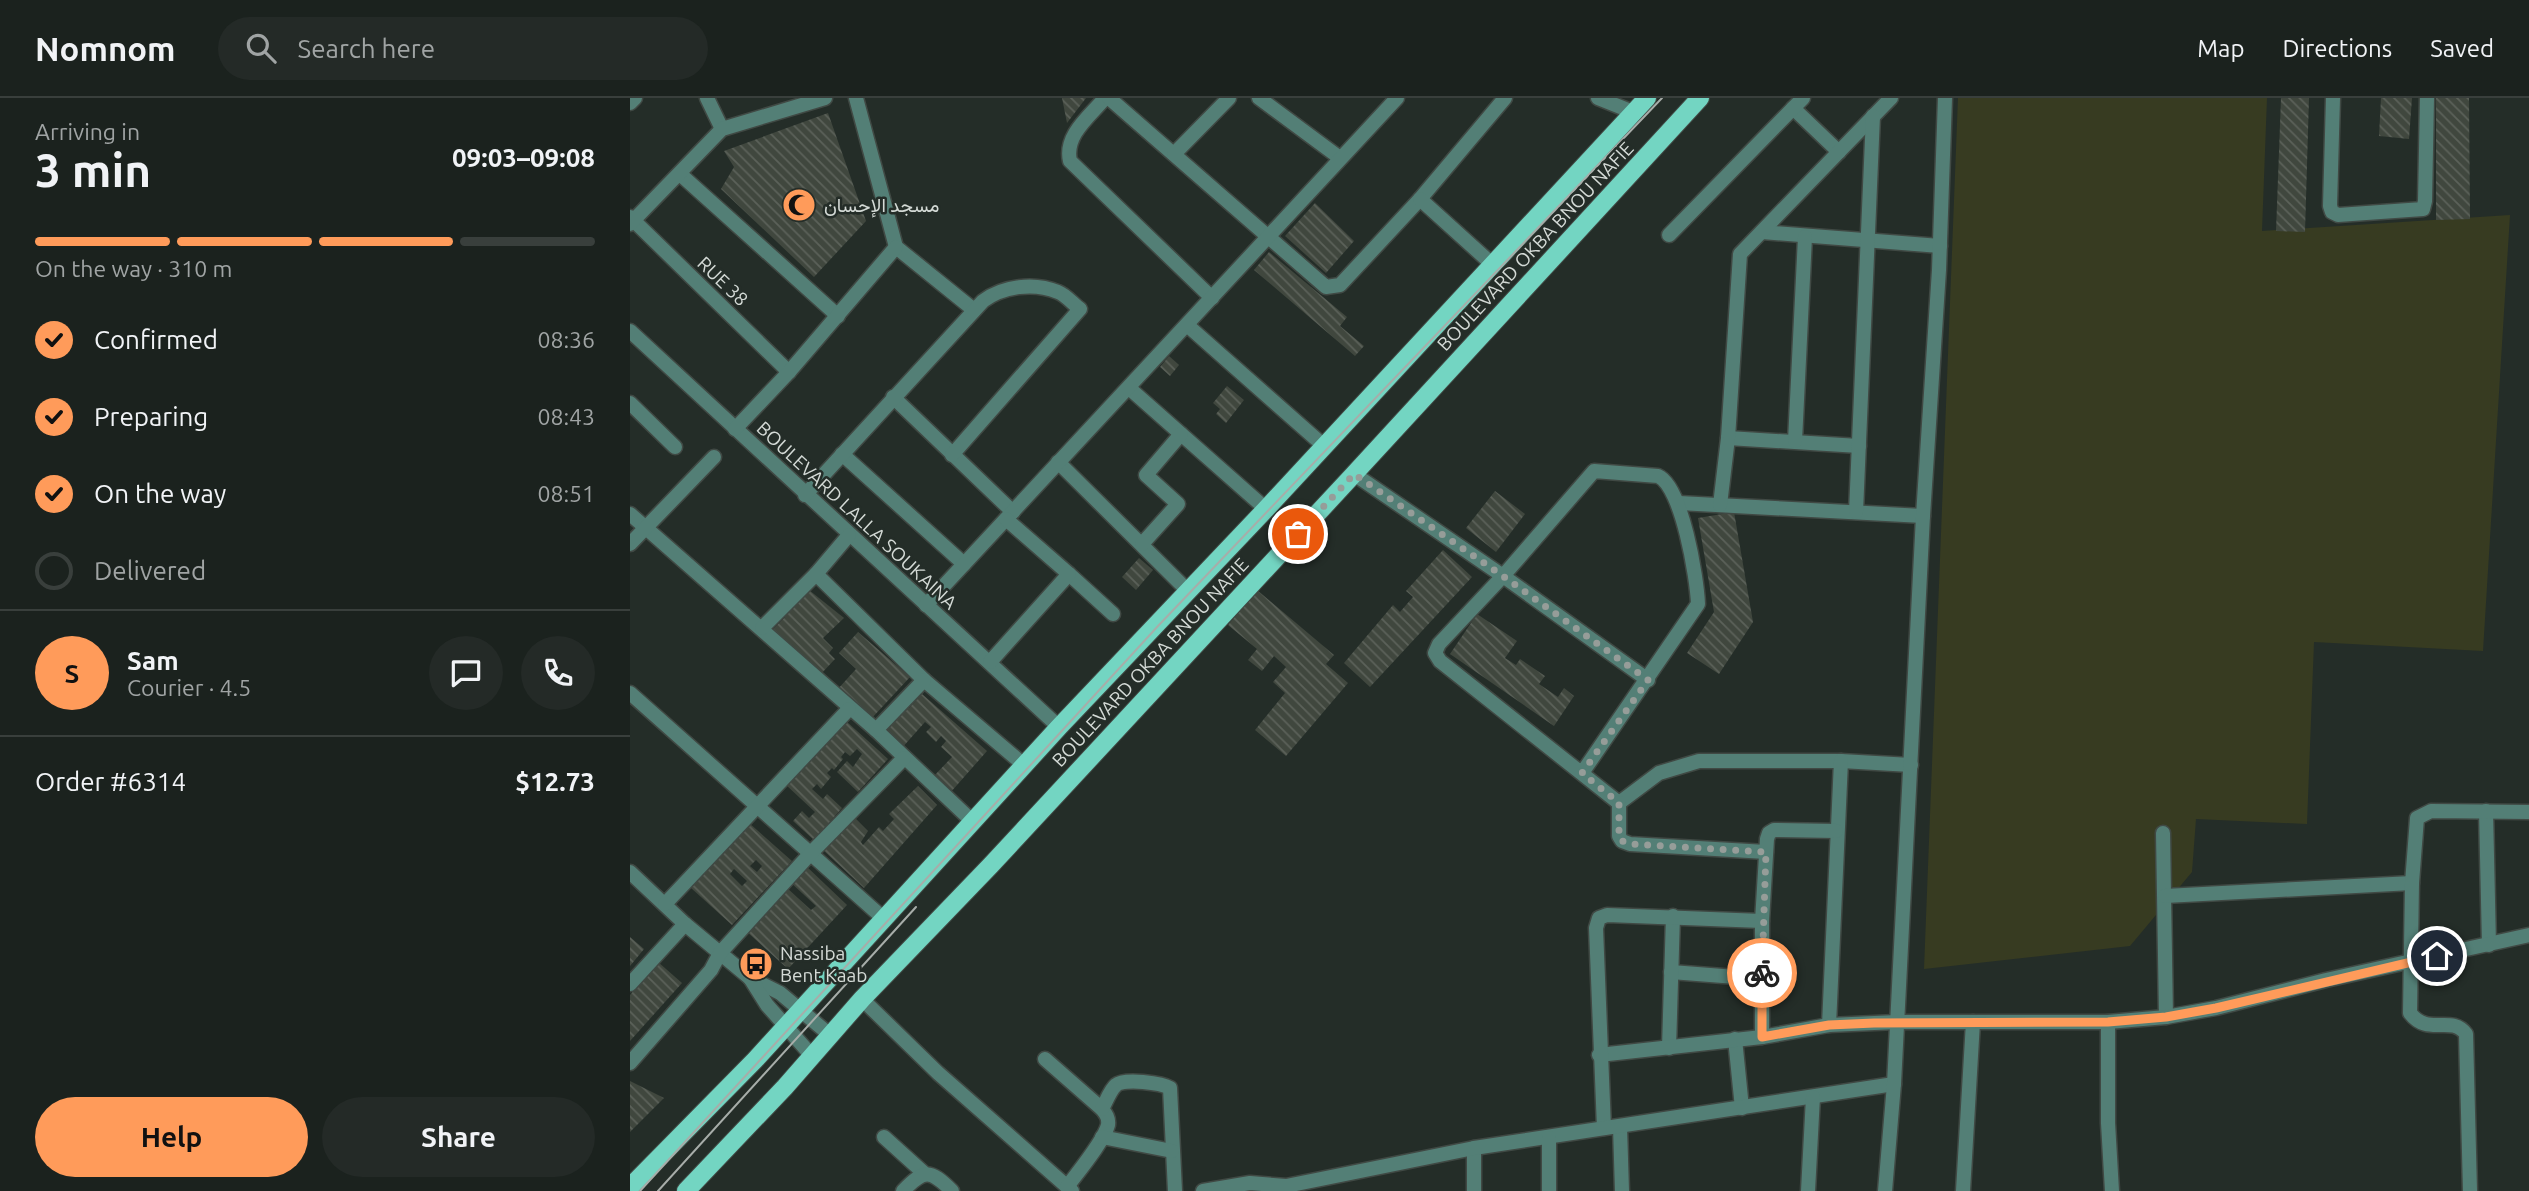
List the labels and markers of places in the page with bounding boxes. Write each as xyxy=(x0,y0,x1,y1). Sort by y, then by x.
mosque icon: مسجد الإحسان xyxy=(780,186,818,224)
place label: مسجد الإحسان xyxy=(824,194,939,218)
pin xyxy=(1268,504,1328,564)
pin xyxy=(2407,926,2467,986)
place label: Nassiba Bent Kaab xyxy=(780,942,867,986)
bus stop icon: Nassiba Bent Kaab xyxy=(737,945,775,983)

